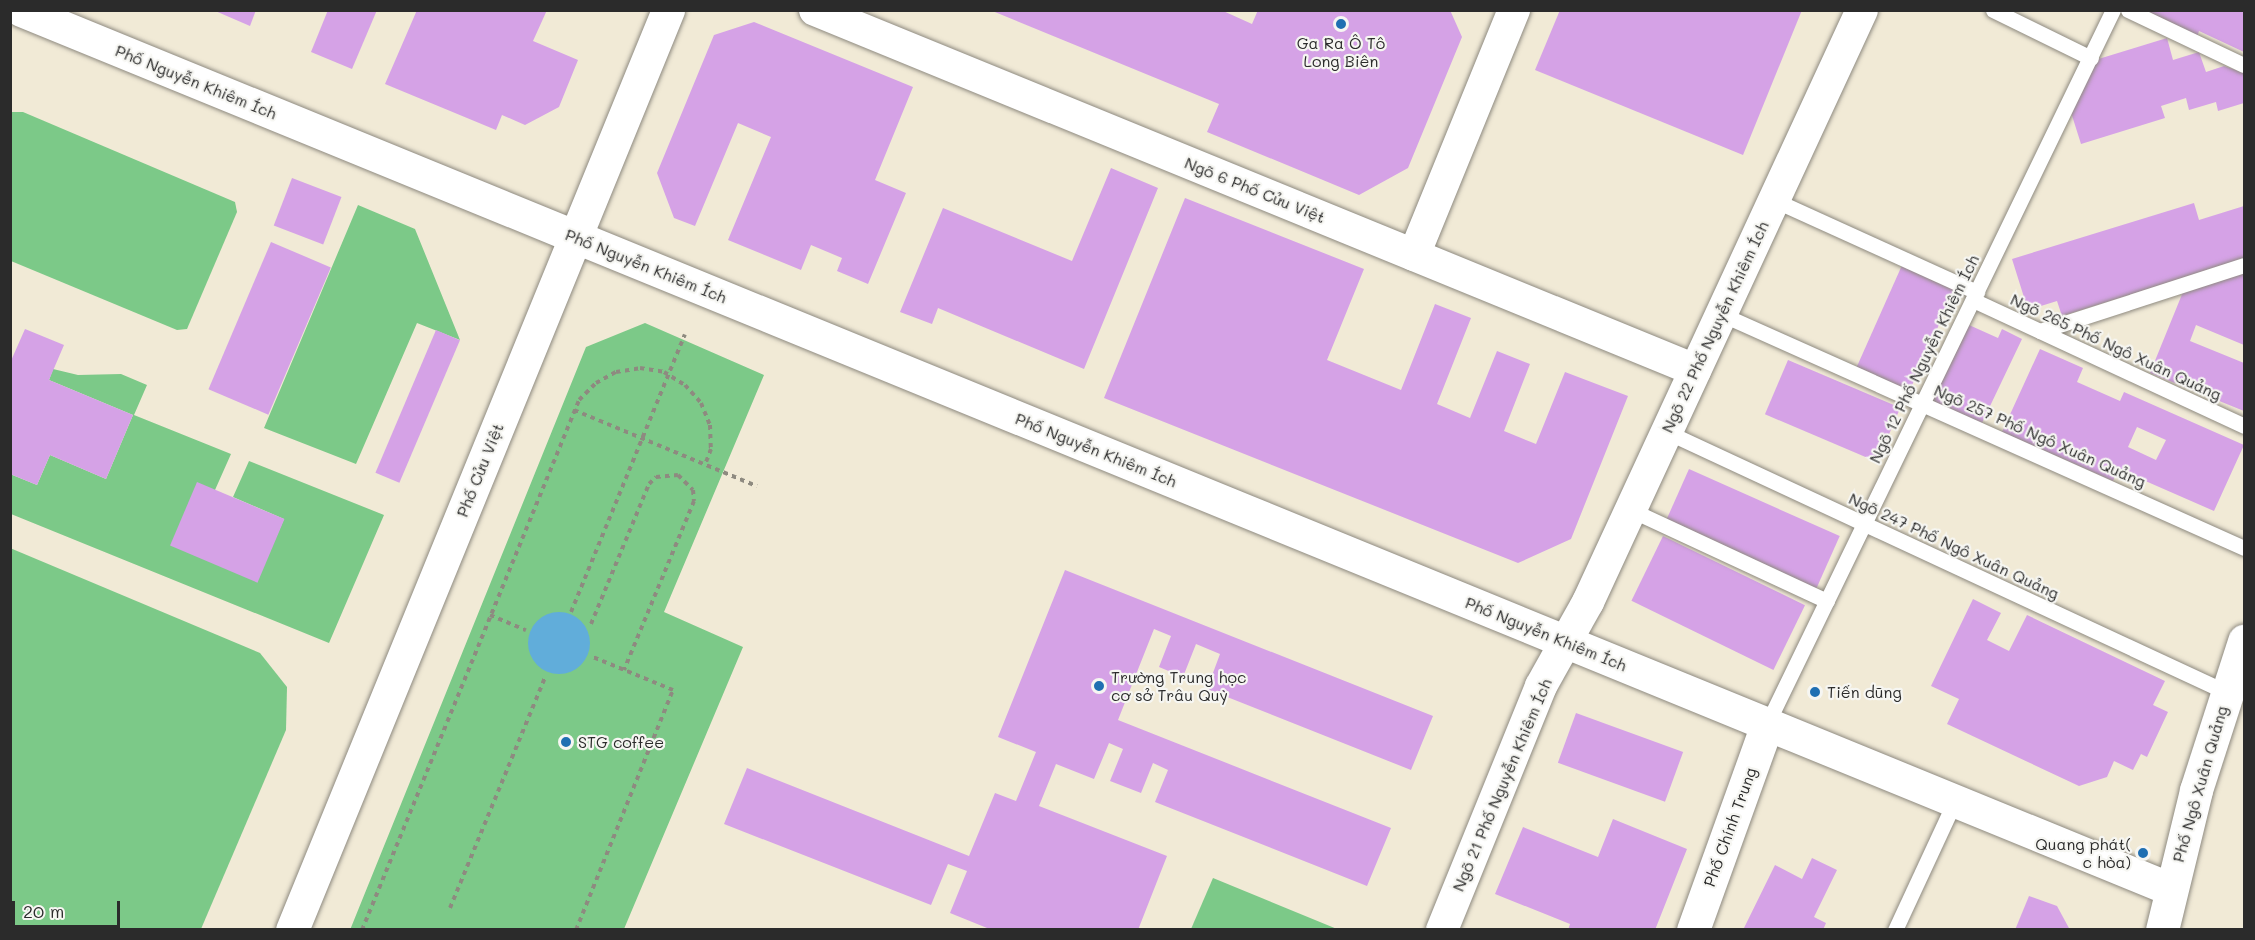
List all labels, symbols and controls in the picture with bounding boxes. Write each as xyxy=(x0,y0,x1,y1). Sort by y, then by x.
marker: Ga Ra Ô Tô Long Biên xyxy=(1334,17,1348,31)
place label: Ga Ra Ô Tô Long Biên xyxy=(1297,33,1385,71)
street label: Phố Nguyễn Khiêm Ích xyxy=(113,41,279,123)
street label: Ngõ 6 Phố Cửu Việt xyxy=(1182,153,1328,227)
street label: Ngõ 22 Phố Nguyễn Khiêm Ích xyxy=(1657,218,1773,436)
street label: Phố Nguyễn Khiêm Ích xyxy=(563,225,729,307)
street label: Ngõ 12 Phố Nguyễn Khiêm Ích xyxy=(1865,252,1983,466)
street label: Ngõ 265 Phố Ngô Xuân Quảng xyxy=(2007,290,2225,404)
street label: Ngõ 257 Phố Ngô Xuân Quảng xyxy=(1931,381,2149,491)
street label: Phố Nguyễn Khiêm Ích xyxy=(1013,409,1179,491)
street label: Phố Cửu Việt xyxy=(452,420,508,520)
street label: Ngõ 247 Phố Ngô Xuân Quảng xyxy=(1846,489,2062,603)
street label: Phố Nguyễn Khiêm Ích xyxy=(1463,593,1629,675)
place label: Trường Trung học cơ sở Trâu Quỳ xyxy=(1111,667,1246,705)
street label: Ngõ 21 Phố Nguyễn Khiêm Ích xyxy=(1448,676,1556,894)
marker: Trường Trung học cơ sở Trâu Quỳ xyxy=(1092,679,1106,693)
place label: Tiến dũng xyxy=(1827,682,1902,702)
marker: Tiến dũng xyxy=(1808,685,1822,699)
street label: Phố Ngô Xuân Quảng xyxy=(2168,704,2232,864)
place label: STG coffee xyxy=(578,732,664,752)
marker: STG coffee xyxy=(559,735,573,749)
street label: Phố Chính Trung xyxy=(1699,765,1761,889)
place label: Quang phát( c hòa) xyxy=(2035,834,2131,872)
marker: Quang phát( c hòa) xyxy=(2136,846,2150,860)
scale bar xyxy=(15,889,123,927)
text: 20 m xyxy=(23,899,64,923)

